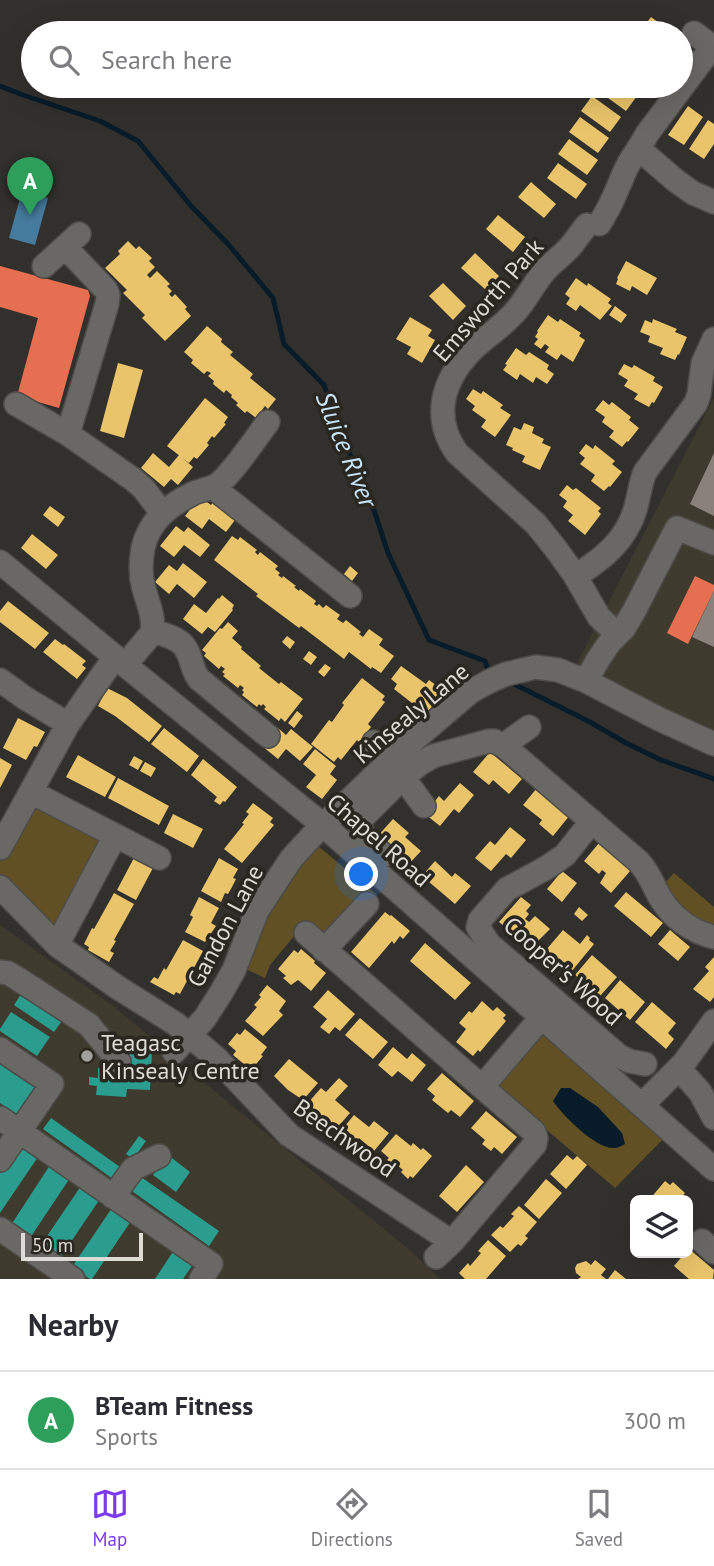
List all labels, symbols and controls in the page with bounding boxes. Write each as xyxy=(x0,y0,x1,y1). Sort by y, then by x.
search box xyxy=(21,21,693,98)
icon: search xyxy=(45,41,83,79)
text: Search here xyxy=(101,43,232,76)
pin: A xyxy=(7,157,53,215)
street label: Emsworth Park xyxy=(426,232,550,368)
water label: Sluice River xyxy=(309,386,386,513)
street label: Kinsealy Lane xyxy=(347,656,475,770)
street label: Chapel Road xyxy=(320,786,438,894)
your location xyxy=(344,857,378,891)
street label: Gandon Lane xyxy=(180,859,270,993)
street label: Cooper's Wood xyxy=(497,910,629,1032)
place label: Teagasc Kinsealy Centre xyxy=(101,1027,260,1086)
marker: Teagasc Kinsealy Centre xyxy=(79,1048,95,1064)
street label: Beechwood xyxy=(288,1092,402,1184)
map controls xyxy=(630,1195,693,1258)
button: layers xyxy=(630,1195,693,1258)
scale bar xyxy=(21,1230,144,1262)
text: 50 m xyxy=(32,1233,73,1257)
text: Nearby xyxy=(28,1305,118,1344)
text: BTeam Fitness xyxy=(95,1389,253,1422)
text: A xyxy=(44,1406,58,1435)
text: 300 m xyxy=(624,1406,686,1435)
text: Sports xyxy=(95,1422,158,1451)
tab: Map xyxy=(91,1485,129,1551)
tab: Directions xyxy=(311,1485,393,1551)
tab: Saved xyxy=(575,1485,623,1551)

